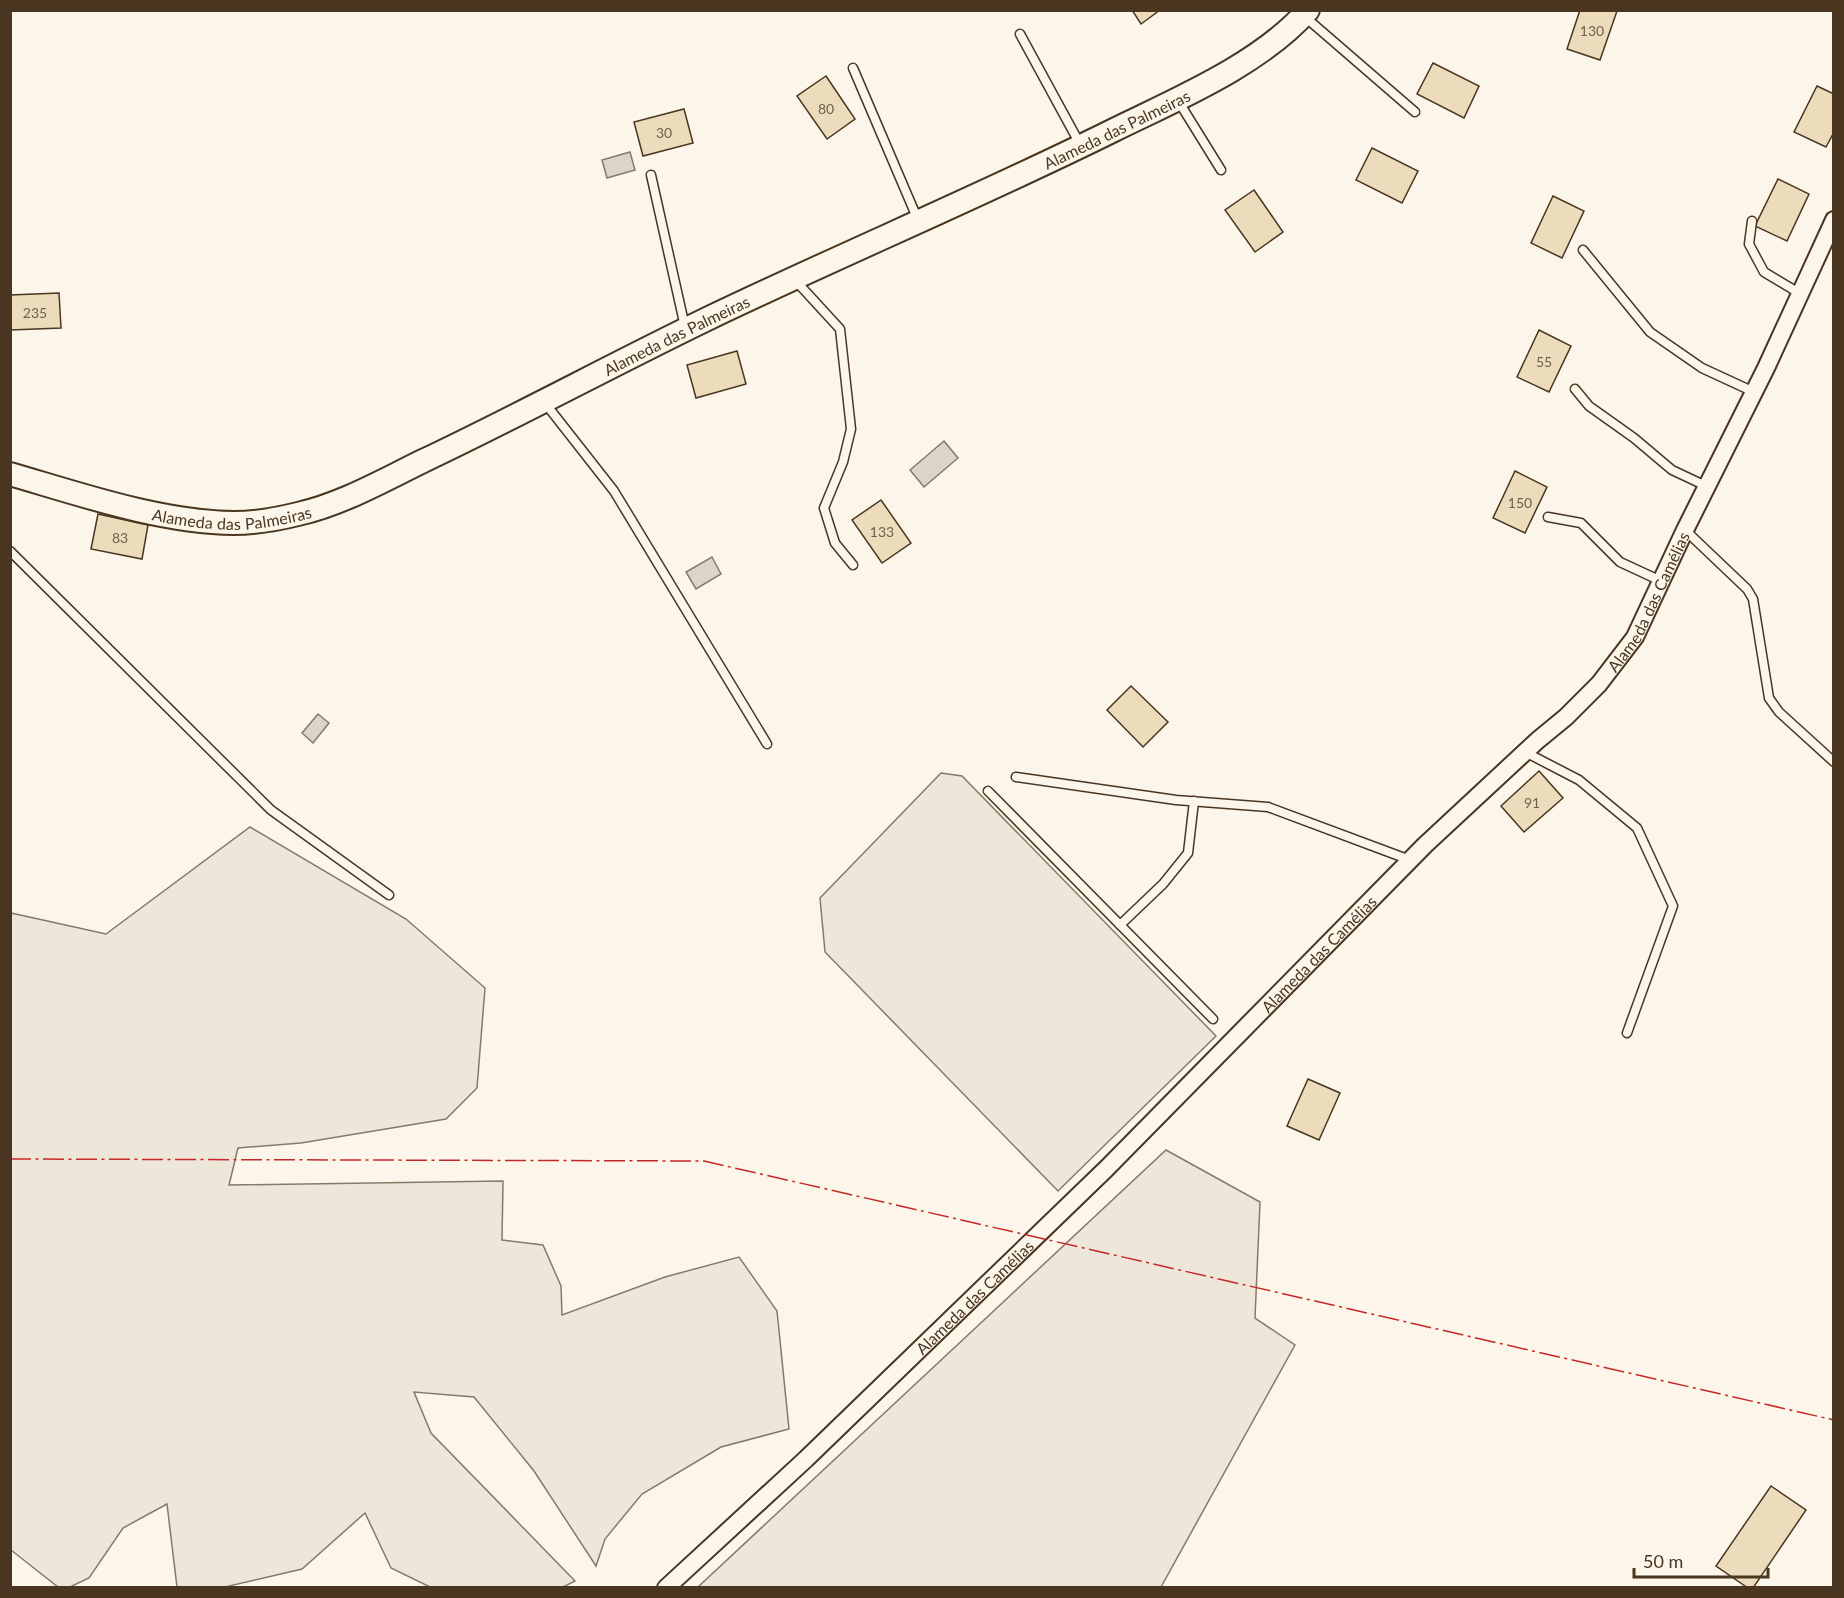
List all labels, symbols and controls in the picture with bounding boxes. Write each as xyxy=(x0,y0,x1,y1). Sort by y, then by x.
house number: 130 xyxy=(1580,22,1604,39)
street label: Alameda das Palmeiras xyxy=(1040,85,1193,172)
house number: 80 xyxy=(818,100,834,117)
house number: 30 xyxy=(656,124,672,141)
street label: Alameda das Palmeiras xyxy=(600,291,752,379)
house number: 235 xyxy=(23,304,47,321)
house number: 55 xyxy=(1536,353,1552,370)
house number: 150 xyxy=(1508,494,1532,511)
street label: Alameda das Palmeiras xyxy=(151,502,314,533)
house number: 133 xyxy=(870,523,894,540)
street label: Alameda das Camélias xyxy=(1603,528,1692,675)
house number: 83 xyxy=(112,529,128,546)
house number: 91 xyxy=(1524,794,1540,811)
street label: Alameda das Camélias xyxy=(1257,891,1380,1016)
street label: Alameda das Camélias xyxy=(911,1236,1037,1358)
scale bar xyxy=(1634,1541,1768,1579)
text: 50 m xyxy=(1643,1550,1683,1572)

